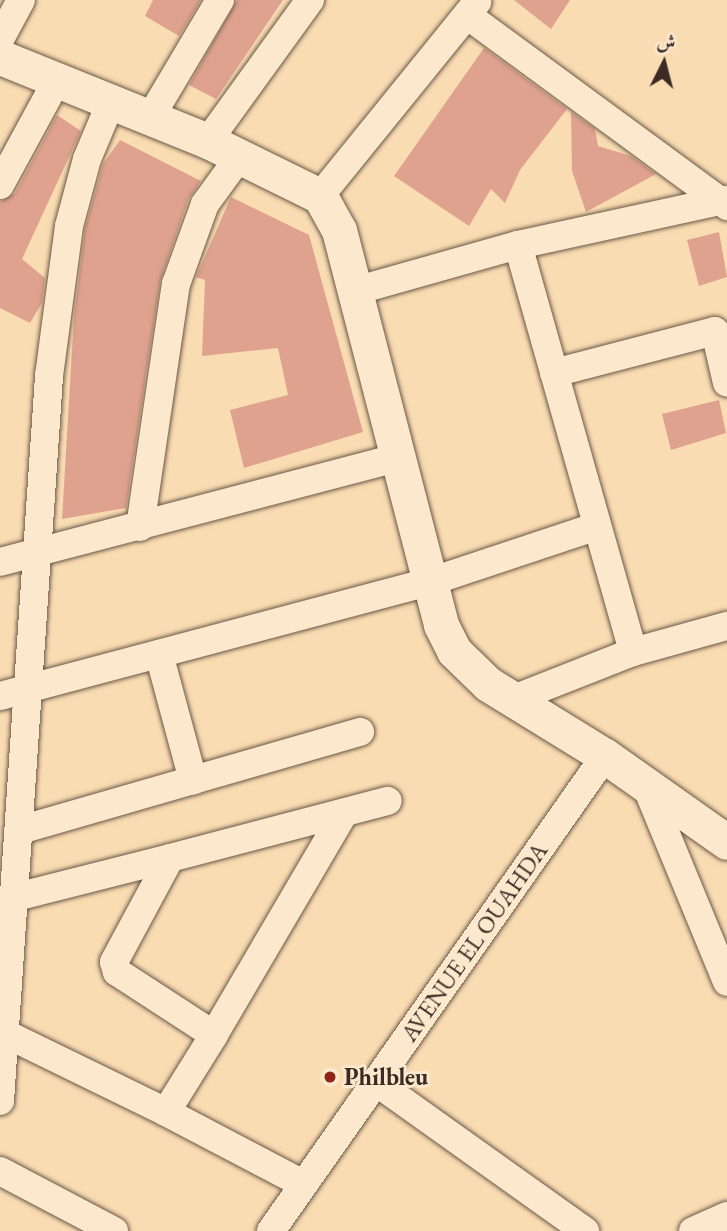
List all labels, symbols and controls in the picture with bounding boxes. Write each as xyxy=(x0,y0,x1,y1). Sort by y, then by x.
north arrow xyxy=(629,28,699,98)
text: ش xyxy=(656,28,677,55)
street label: AVENUE EL OUAHDA xyxy=(394,837,554,1047)
place label: Philbleu xyxy=(344,1063,428,1091)
marker: Philbleu xyxy=(322,1069,338,1085)

